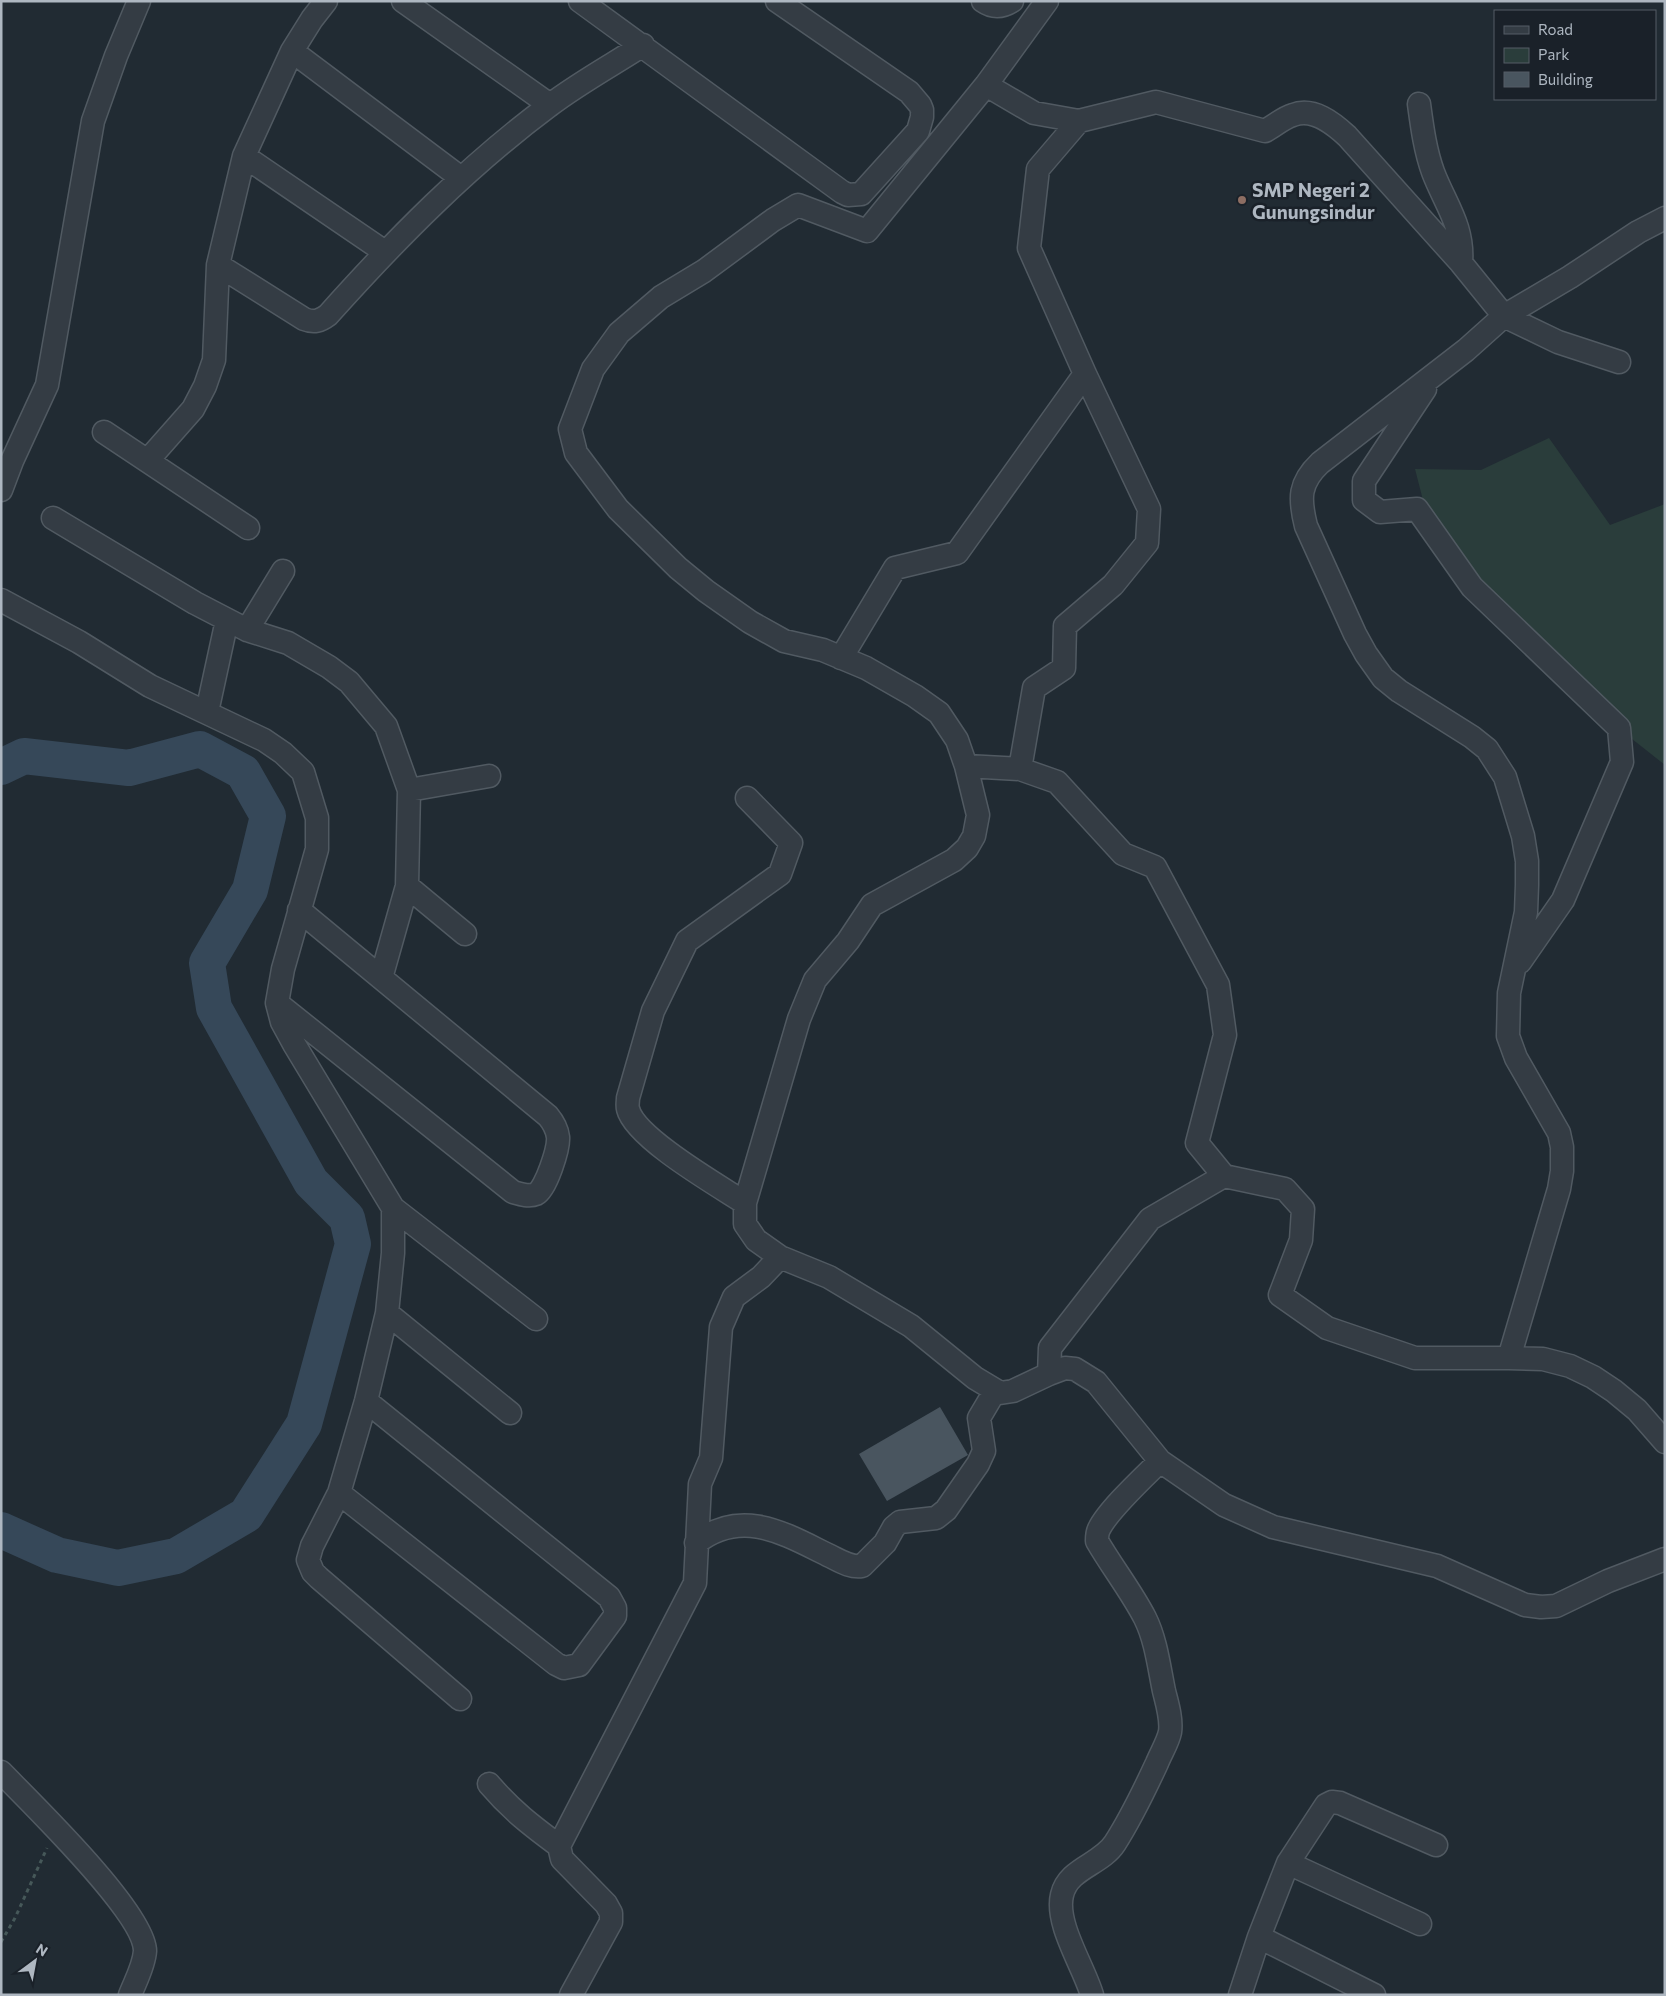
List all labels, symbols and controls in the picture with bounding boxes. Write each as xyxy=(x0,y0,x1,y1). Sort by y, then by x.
legend xyxy=(1494,10,1656,100)
text: Road xyxy=(1538,20,1573,38)
text: Park xyxy=(1538,45,1569,63)
text: Building xyxy=(1538,70,1593,88)
place label: SMP Negeri 2 Gunungsindur xyxy=(1252,178,1375,223)
marker: SMP Negeri 2 Gunungsindur xyxy=(1236,194,1248,206)
north arrow xyxy=(10,1936,60,1986)
text: N xyxy=(33,1940,51,1960)

